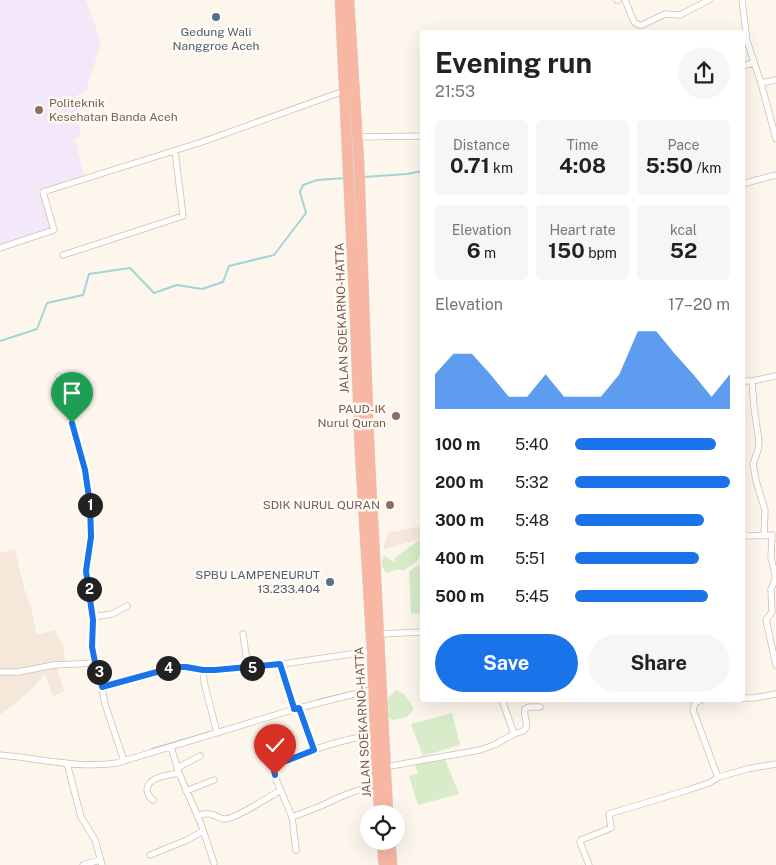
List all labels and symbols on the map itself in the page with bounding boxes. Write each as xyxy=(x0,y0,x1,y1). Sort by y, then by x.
marker: Gedung Wali Nanggroe Aceh xyxy=(210,11,222,23)
place label: Gedung Wali Nanggroe Aceh xyxy=(173,25,260,53)
place label: Politeknik Kesehatan Banda Aceh xyxy=(49,96,178,124)
marker: Politeknik Kesehatan Banda Aceh xyxy=(33,104,45,116)
street label: JALAN SOEKARNO-HATTA xyxy=(332,242,352,394)
pin xyxy=(51,372,93,423)
place label: PAUD-IK Nurul Quran xyxy=(318,402,386,430)
marker: PAUD-IK Nurul Quran xyxy=(390,410,402,422)
pin: 1 xyxy=(78,492,102,518)
place label: SDIK NURUL QURAN xyxy=(263,498,380,512)
marker: SDIK NURUL QURAN xyxy=(384,499,396,511)
place label: SPBU LAMPENEURUT 13.233.404 xyxy=(195,568,320,596)
pin: 2 xyxy=(76,576,102,602)
marker: SPBU LAMPENEURUT 13.233.404 xyxy=(324,576,336,588)
street label: JALAN SOEKARNO-HATTA xyxy=(352,646,374,798)
pin: 4 xyxy=(156,656,180,680)
pin: 5 xyxy=(240,656,264,680)
pin: 3 xyxy=(86,660,112,684)
pin xyxy=(254,724,296,775)

